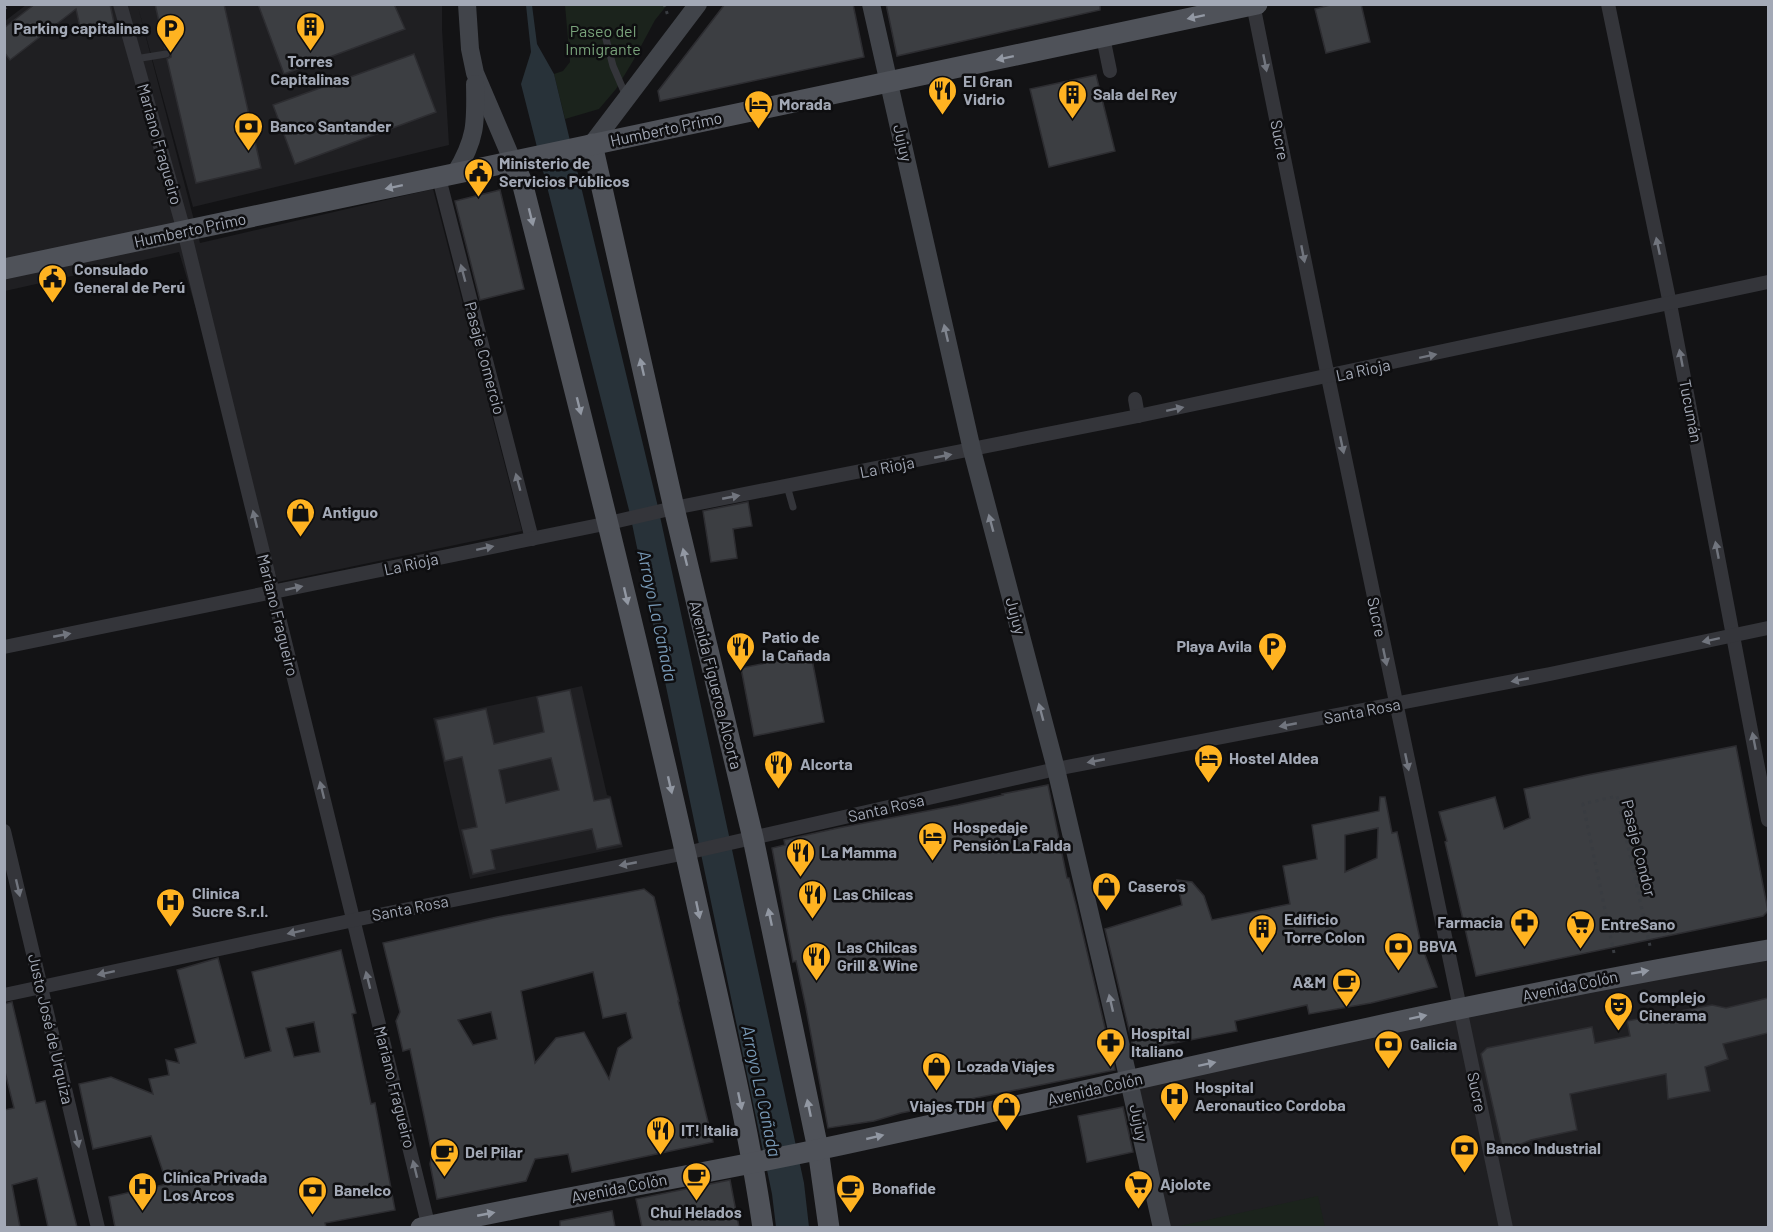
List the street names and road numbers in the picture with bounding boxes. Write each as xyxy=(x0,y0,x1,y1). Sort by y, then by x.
street label: Mariano Fragueiro xyxy=(134,81,187,207)
street label: Humberto Primo xyxy=(608,107,724,150)
street label: Sucre xyxy=(1267,118,1294,162)
street label: Jujuy xyxy=(890,122,917,164)
street label: Humberto Primo xyxy=(132,208,248,251)
street label: Pasaje Comercio xyxy=(461,299,510,416)
street label: La Rioja xyxy=(1334,354,1392,385)
street label: Tucumán xyxy=(1676,378,1707,444)
street label: La Rioja xyxy=(858,452,916,481)
street label: La Rioja xyxy=(382,548,440,579)
street label: Mariano Fragueiro xyxy=(254,552,303,678)
street label: Jujuy xyxy=(1002,595,1031,637)
street label: Sucre xyxy=(1364,595,1391,639)
street label: Avenida Figueroa Alcorta xyxy=(686,599,747,771)
street label: Santa Rosa xyxy=(1322,694,1402,727)
street label: Santa Rosa xyxy=(846,790,926,826)
street label: Pasaje Condor xyxy=(1618,797,1661,899)
street label: Santa Rosa xyxy=(370,891,450,924)
street label: Justo José de Urquiza xyxy=(25,952,78,1106)
street label: Avenida Colón xyxy=(1520,966,1619,1005)
street label: Mariano Fragueiro xyxy=(371,1024,420,1150)
street label: Avenida Colón xyxy=(1045,1068,1144,1109)
street label: Sucre xyxy=(1464,1070,1491,1114)
street label: Jujuy xyxy=(1126,1102,1153,1144)
street label: Avenida Colón xyxy=(569,1169,668,1206)

